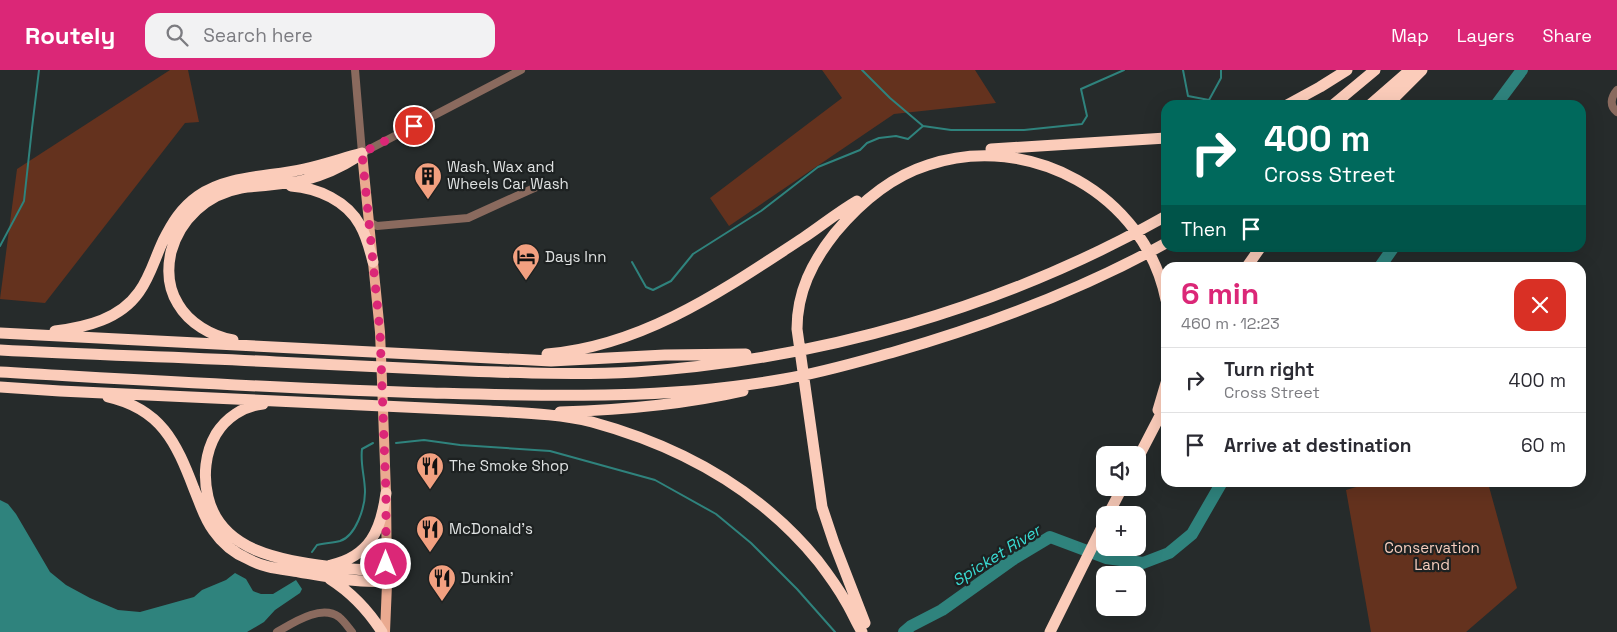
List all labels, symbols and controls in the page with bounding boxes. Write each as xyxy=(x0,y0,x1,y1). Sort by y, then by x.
search box xyxy=(145,13,495,58)
text: Routely xyxy=(25,20,115,51)
icon: search xyxy=(163,21,191,49)
text: Search here xyxy=(203,23,313,48)
text: Map xyxy=(1391,24,1429,47)
text: Layers xyxy=(1457,24,1514,47)
text: Share xyxy=(1542,24,1592,47)
pin xyxy=(393,105,435,147)
icon: arrive xyxy=(400,112,428,140)
text: 400 m xyxy=(1264,117,1370,161)
icon: right xyxy=(1181,120,1246,185)
place label: Wash, Wax and Wheels Car Wash xyxy=(447,157,569,193)
text: Cross Street xyxy=(1264,160,1396,188)
building icon: Wash, Wax and Wheels Car Wash xyxy=(413,161,443,200)
icon: arrive xyxy=(1237,215,1265,243)
text: Then xyxy=(1181,217,1227,242)
hotel icon: Days Inn xyxy=(511,242,541,281)
place label: Days Inn xyxy=(545,247,606,266)
text: 6 min xyxy=(1181,274,1259,313)
button: close xyxy=(1514,279,1566,331)
text: 460 m · 12:23 xyxy=(1181,313,1280,334)
text: Turn right xyxy=(1224,357,1314,382)
icon: right xyxy=(1181,366,1209,394)
text: 400 m xyxy=(1509,368,1566,393)
text: Cross Street xyxy=(1224,382,1320,403)
icon: arrive xyxy=(1181,431,1209,459)
text: Arrive at destination xyxy=(1224,433,1412,458)
text: 60 m xyxy=(1521,433,1566,458)
map controls xyxy=(1096,446,1146,616)
button: sound xyxy=(1096,446,1146,496)
restaurant icon: The Smoke Shop xyxy=(415,451,445,490)
place label: The Smoke Shop xyxy=(449,456,569,475)
button: + xyxy=(1096,506,1146,556)
restaurant icon: McDonald's xyxy=(415,514,445,553)
place label: McDonald's xyxy=(449,519,533,538)
water label: Spicket River xyxy=(948,519,1046,591)
position arrow xyxy=(359,537,411,589)
park label: Conservation Land xyxy=(1384,538,1480,574)
restaurant icon: Dunkin' xyxy=(427,563,457,602)
button: − xyxy=(1096,566,1146,616)
place label: Dunkin' xyxy=(461,568,514,587)

